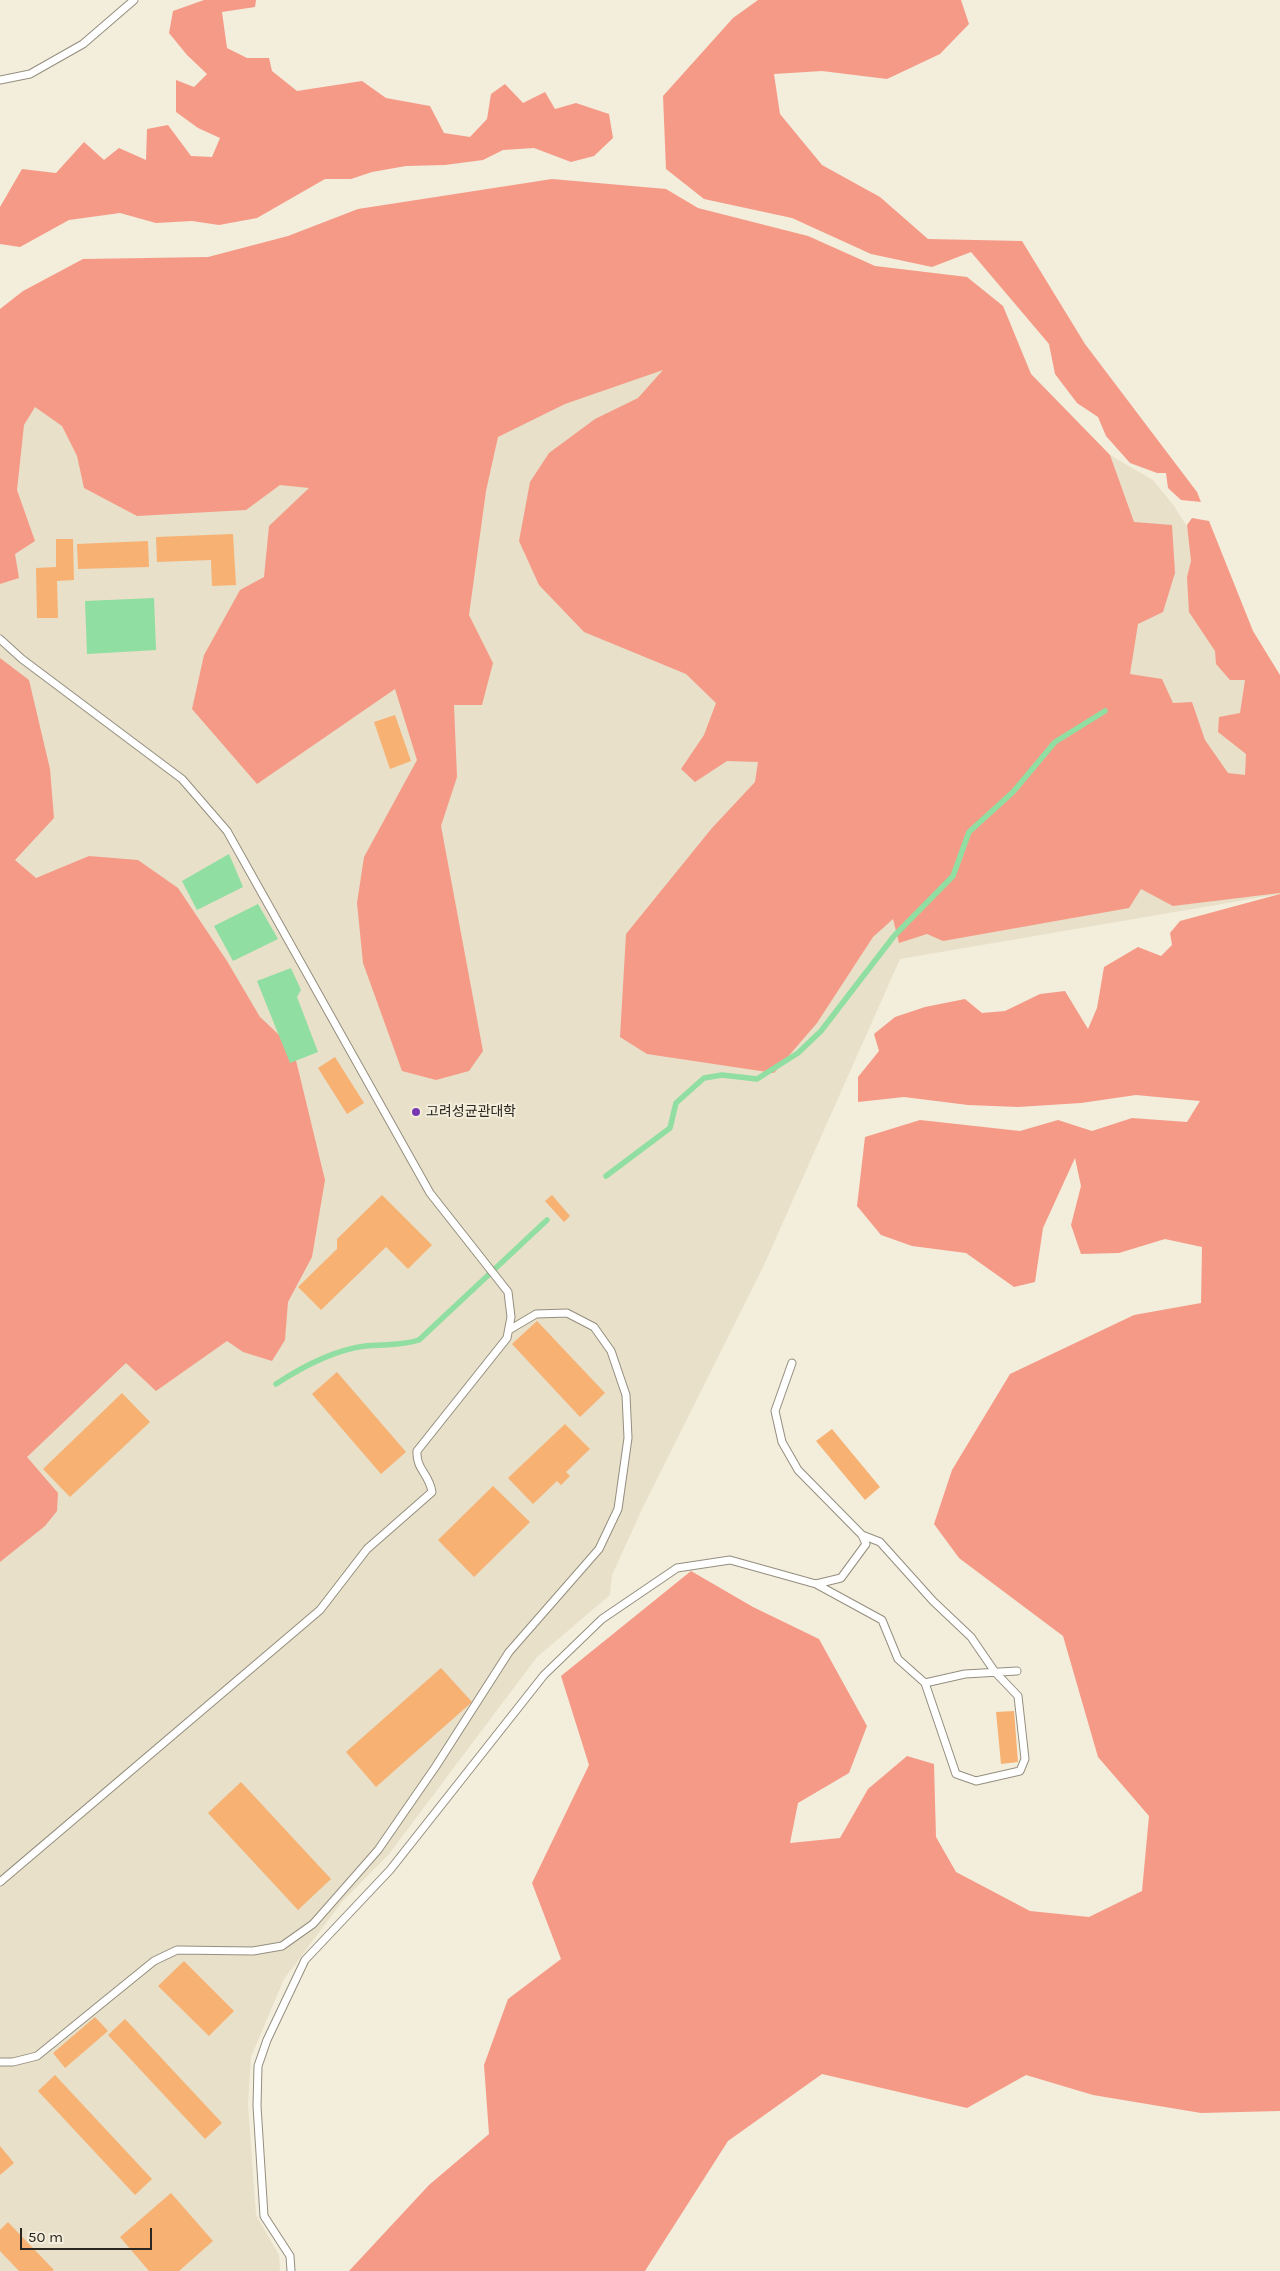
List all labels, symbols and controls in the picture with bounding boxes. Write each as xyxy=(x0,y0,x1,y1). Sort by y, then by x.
place label: 고려성균관대학 xyxy=(426,1104,516,1120)
marker: 고려성균관대학 xyxy=(410,1106,422,1118)
scale bar xyxy=(22,2218,155,2250)
text: 50 m xyxy=(28,2228,63,2246)

